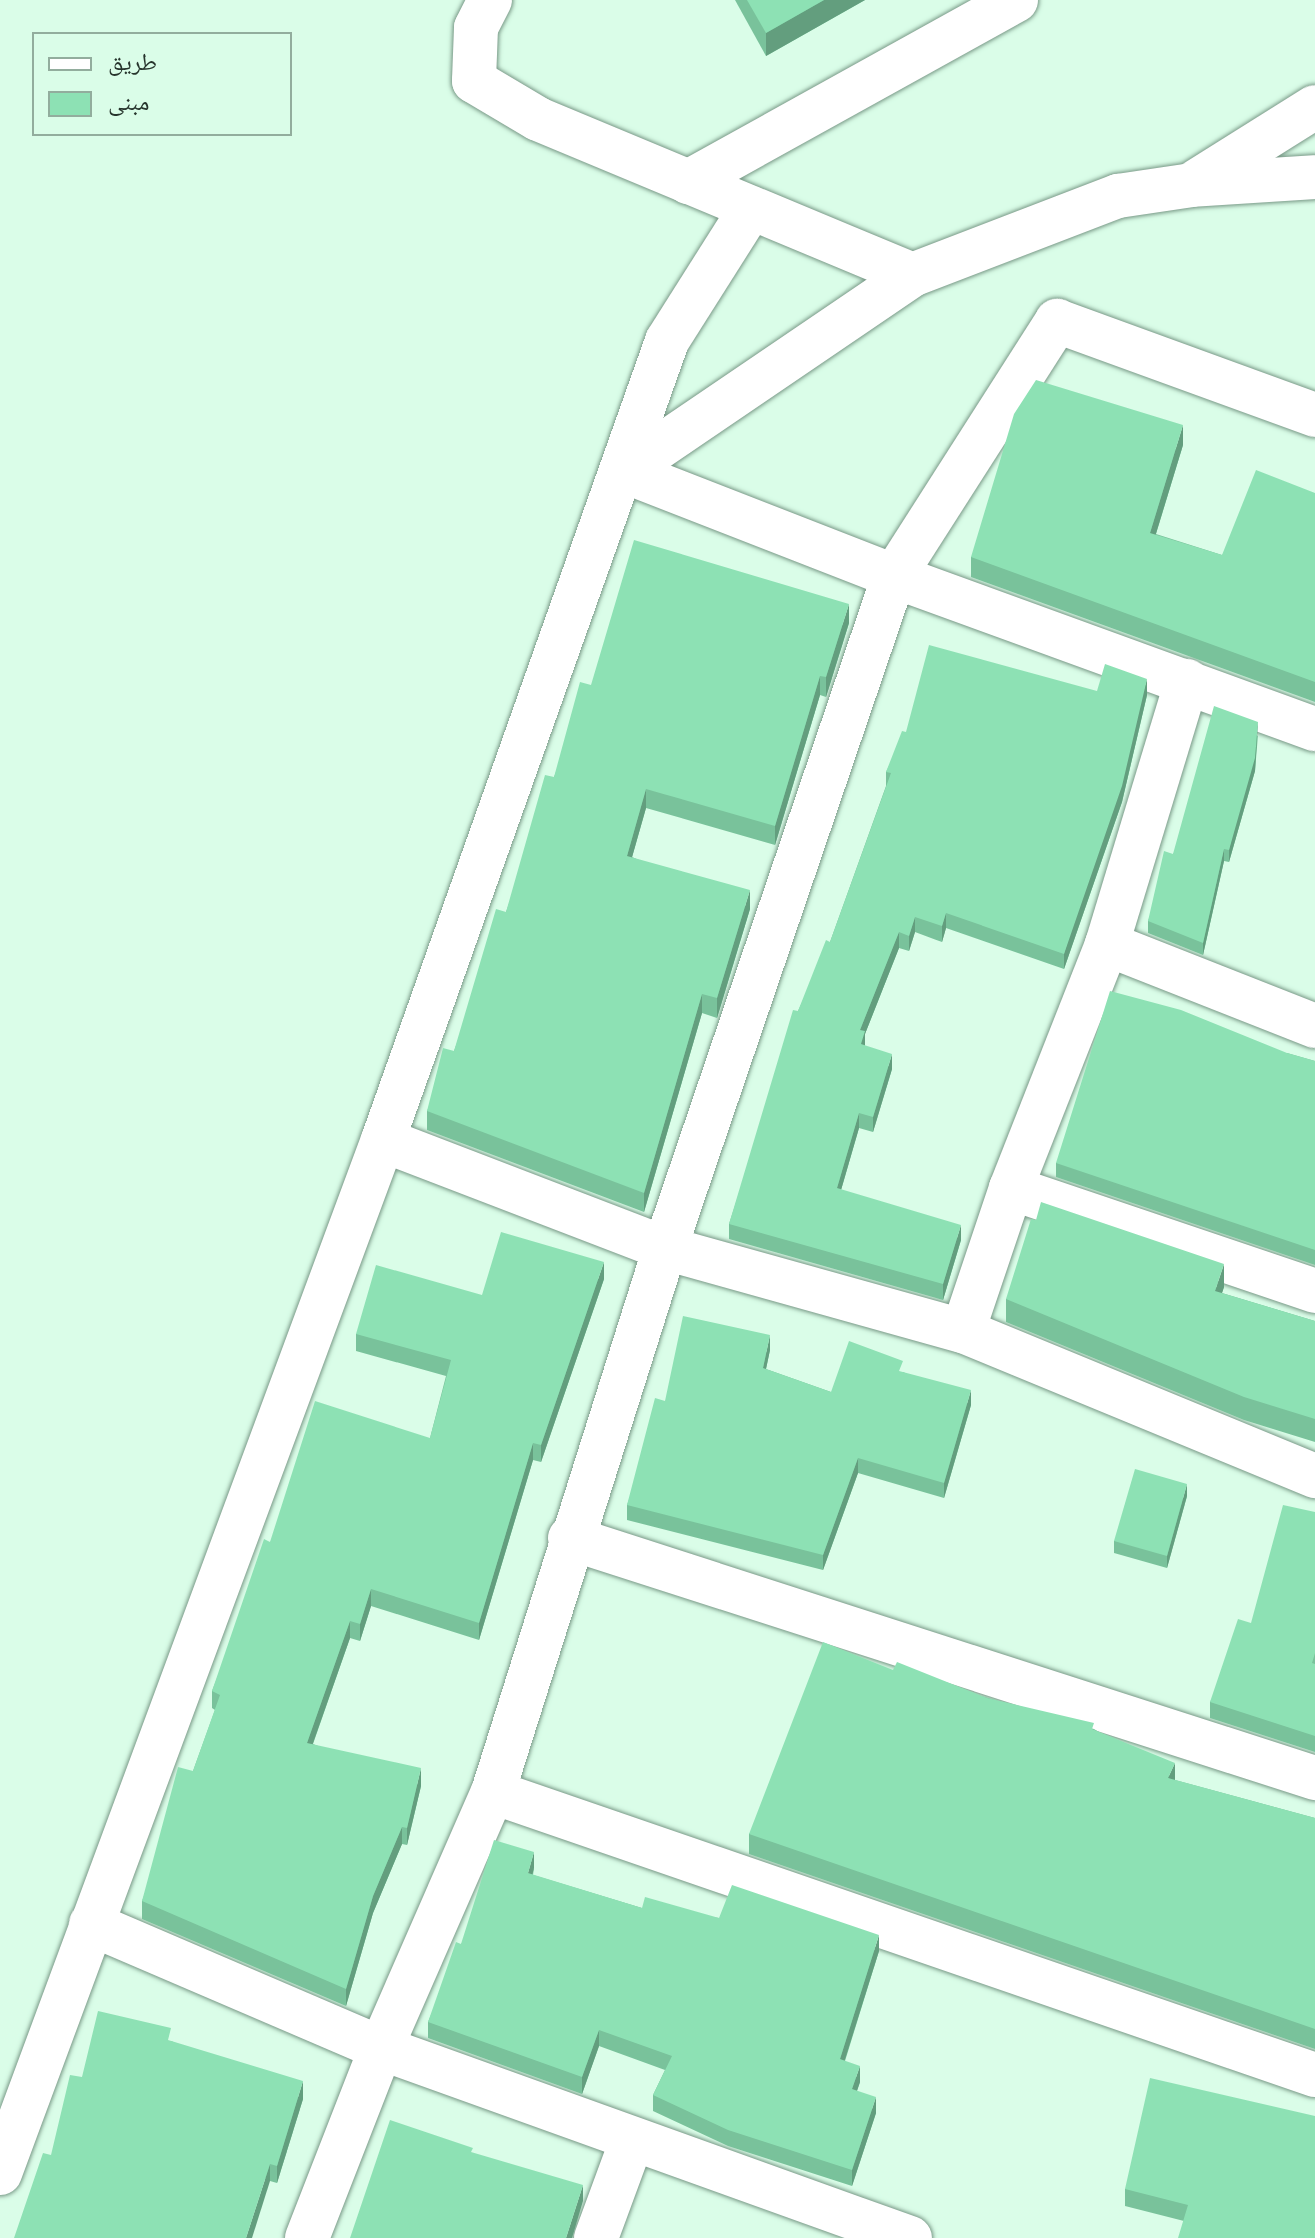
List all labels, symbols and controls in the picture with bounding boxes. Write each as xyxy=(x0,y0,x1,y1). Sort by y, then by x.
legend xyxy=(32,32,292,136)
text: طريق xyxy=(108,44,157,76)
text: مبنى xyxy=(108,84,149,116)

